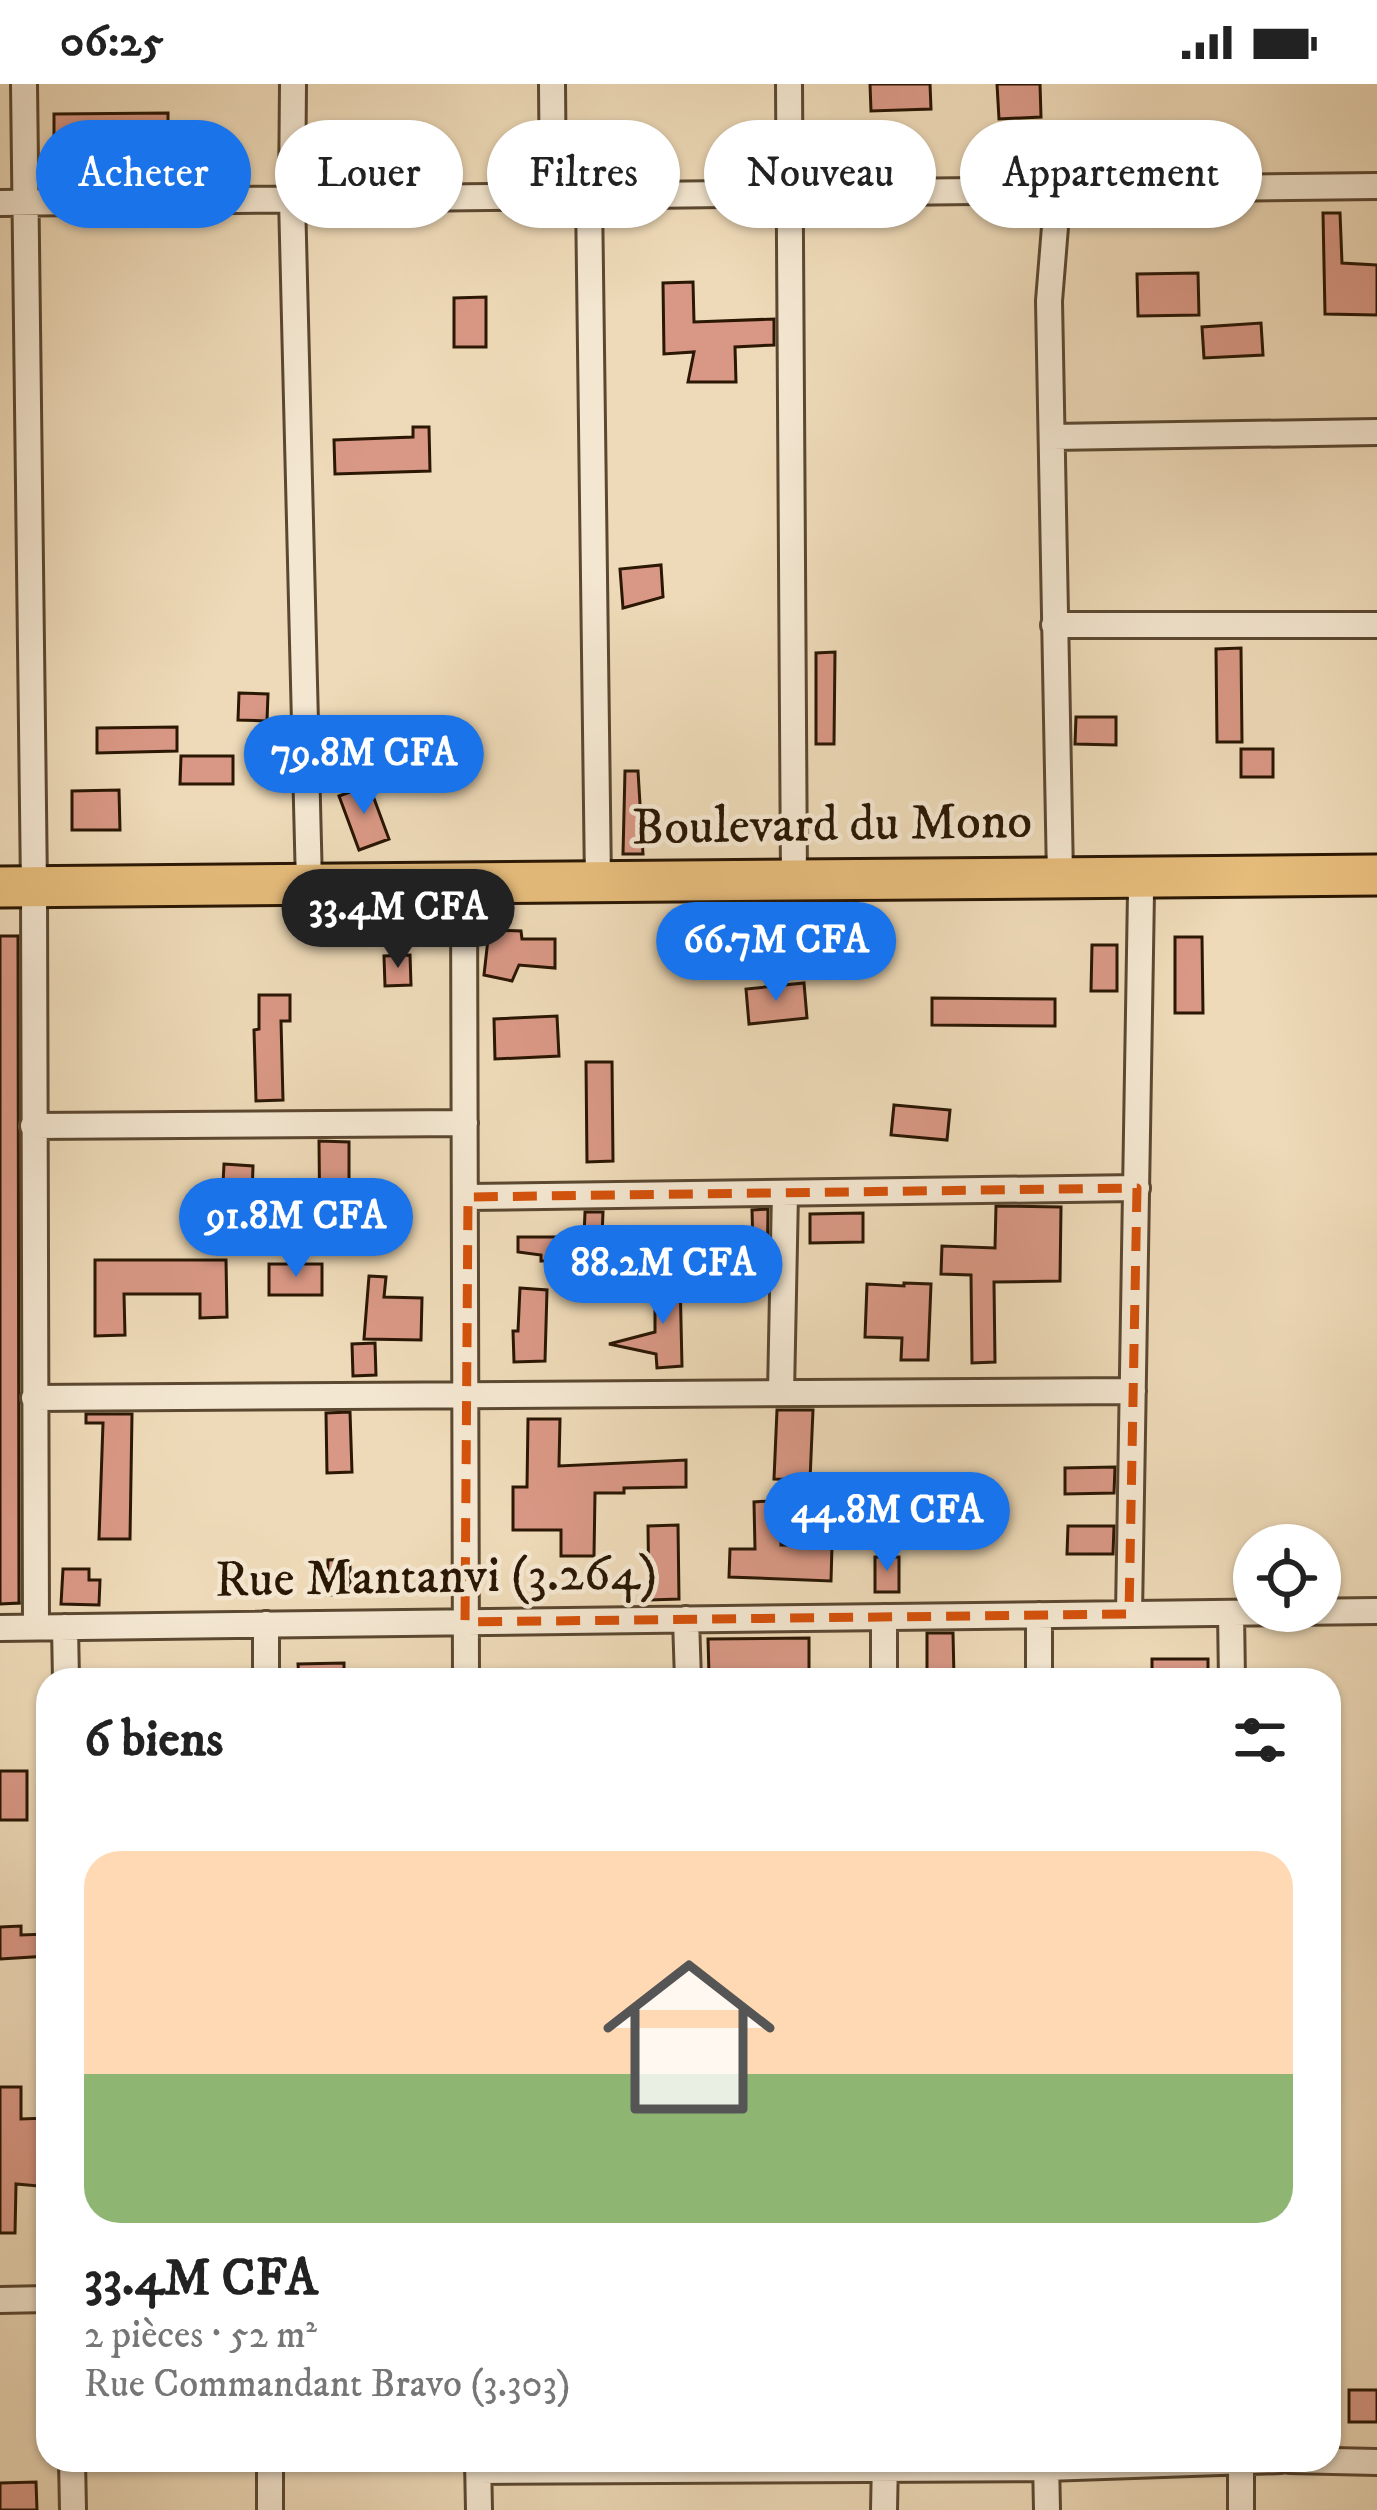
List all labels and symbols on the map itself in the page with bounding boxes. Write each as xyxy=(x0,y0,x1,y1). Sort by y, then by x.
pin: 79.8M CFA xyxy=(227,715,501,817)
street label: Boulevard du Mono xyxy=(631,790,1033,860)
pin: 33.4M CFA xyxy=(261,869,535,971)
pin: 66.7M CFA xyxy=(639,902,913,1004)
pin: 91.8M CFA xyxy=(159,1178,433,1280)
pin: 88.2M CFA xyxy=(526,1225,800,1327)
pin: 44.8M CFA xyxy=(750,1472,1024,1574)
street label: Rue Mantanvi (3.264) xyxy=(214,1541,658,1613)

